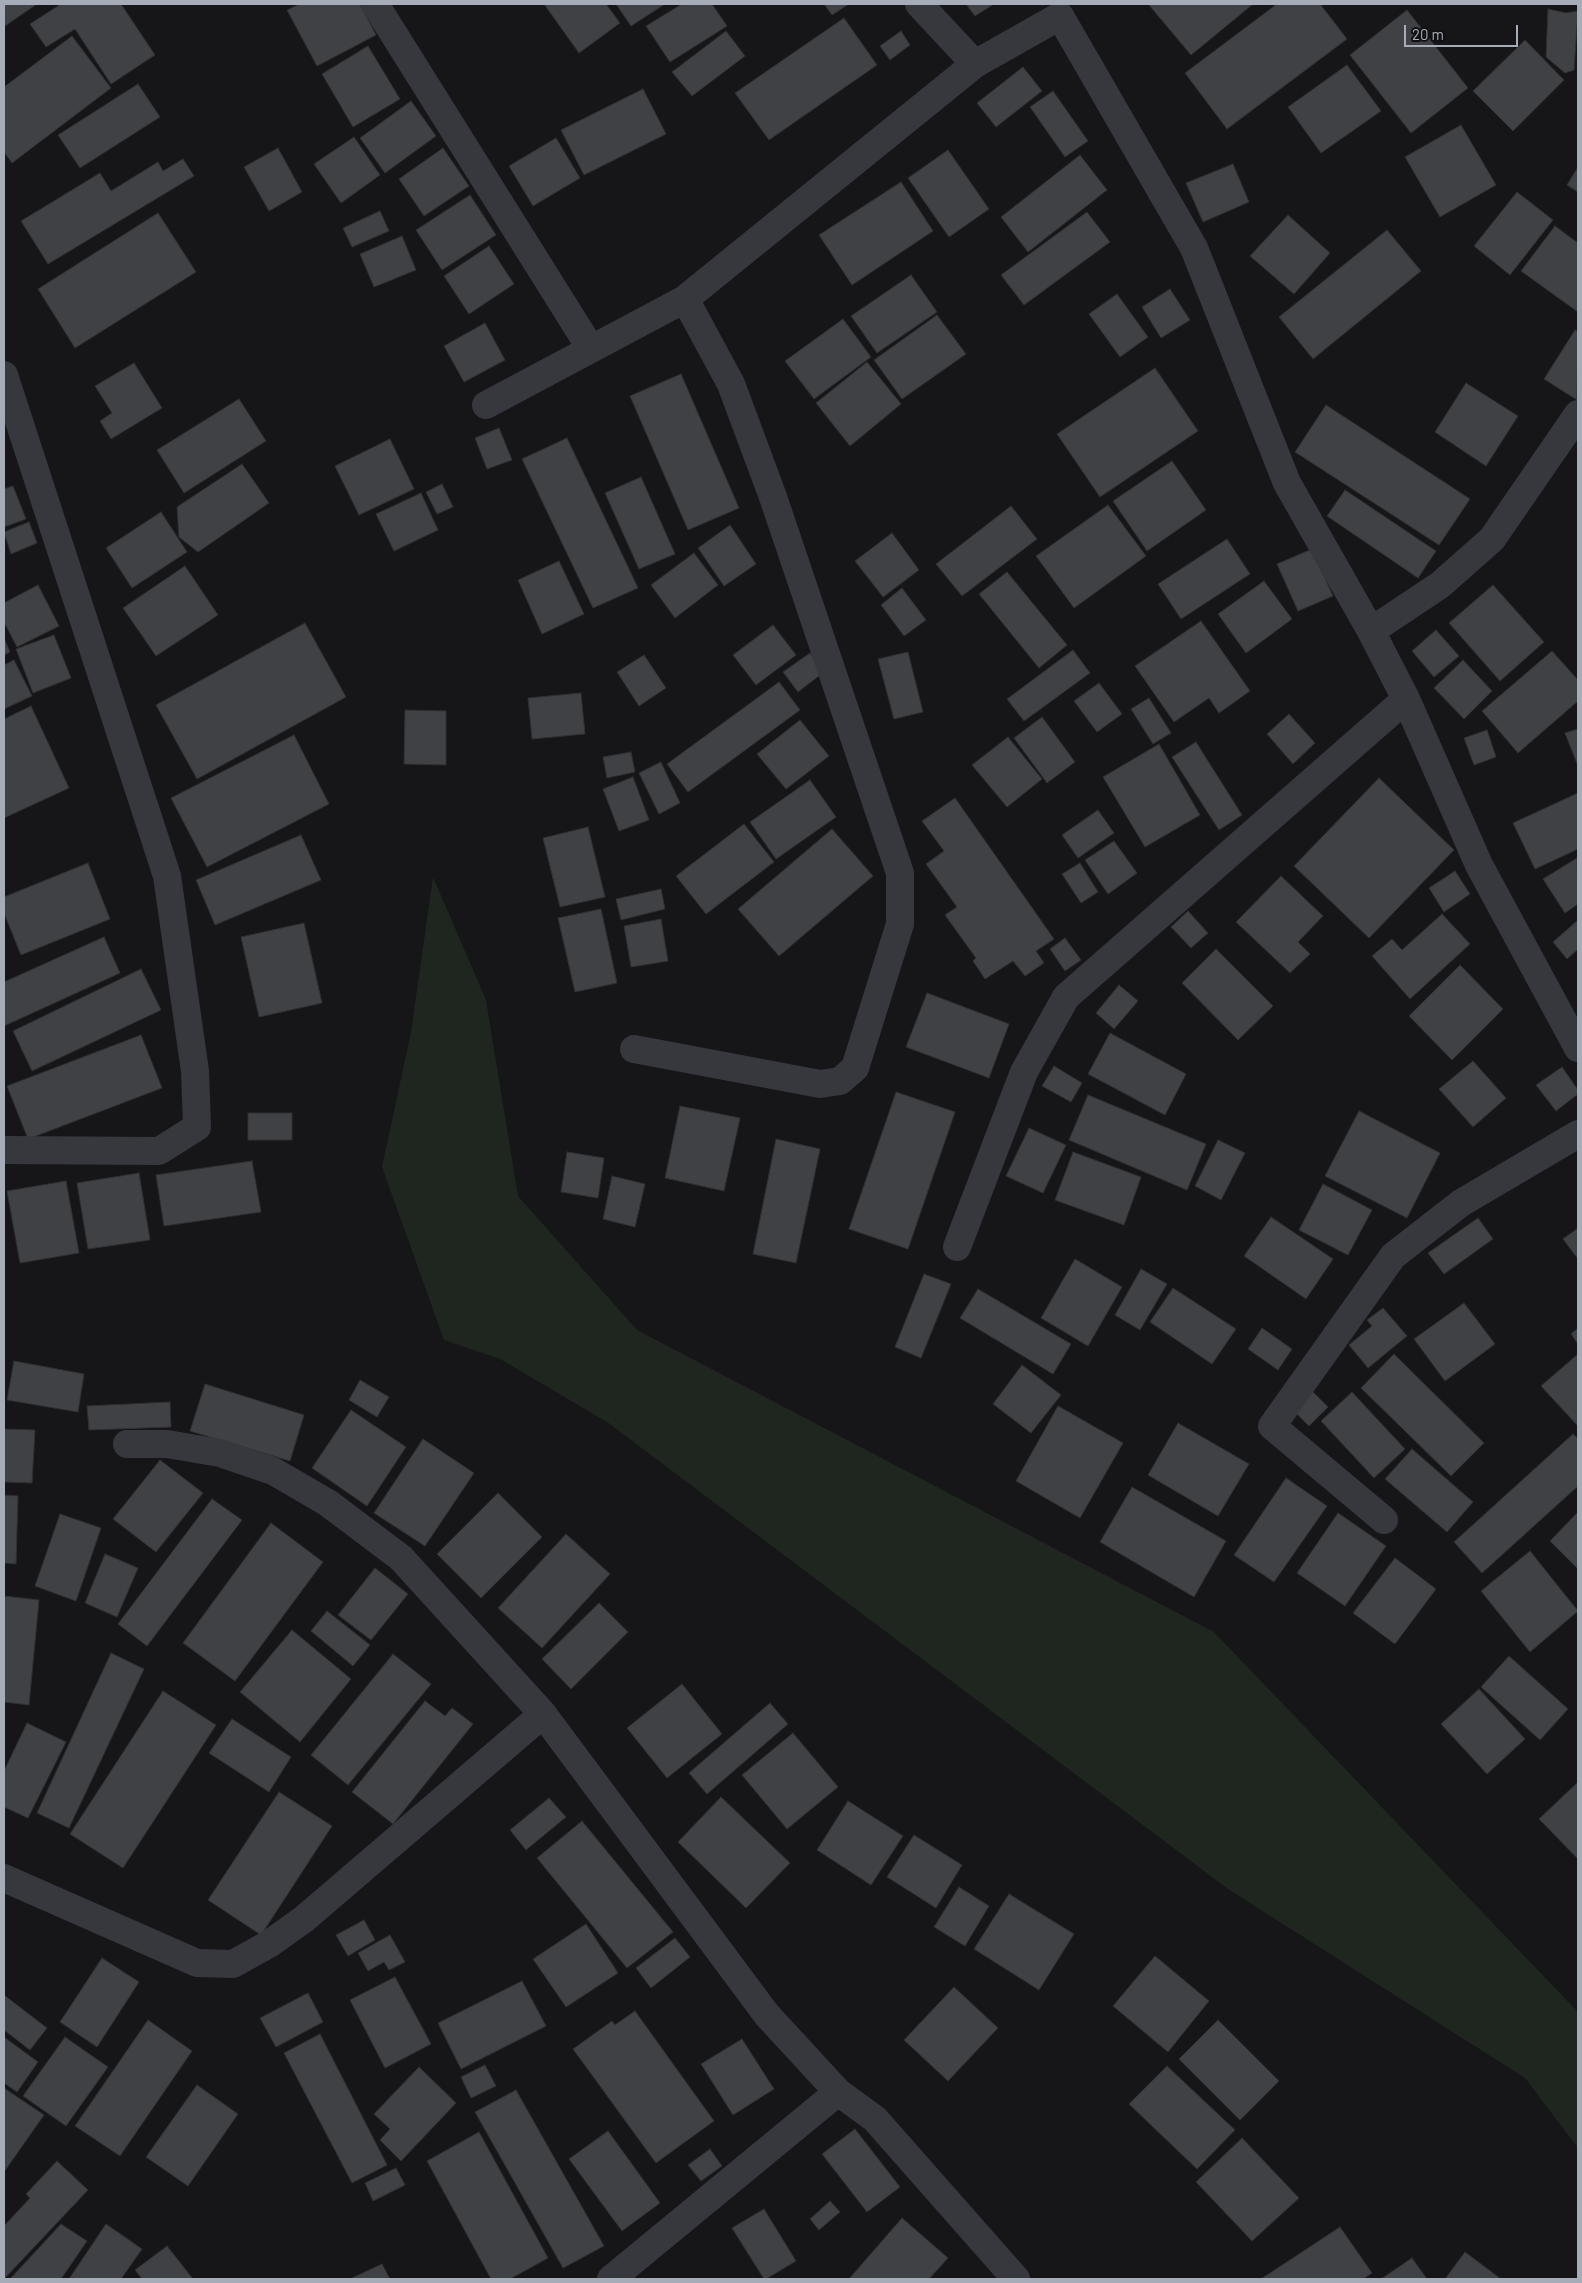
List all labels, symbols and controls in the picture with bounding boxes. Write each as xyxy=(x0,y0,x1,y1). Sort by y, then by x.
scale bar xyxy=(1407,15,1521,47)
text: 20 m xyxy=(1412,25,1444,43)

